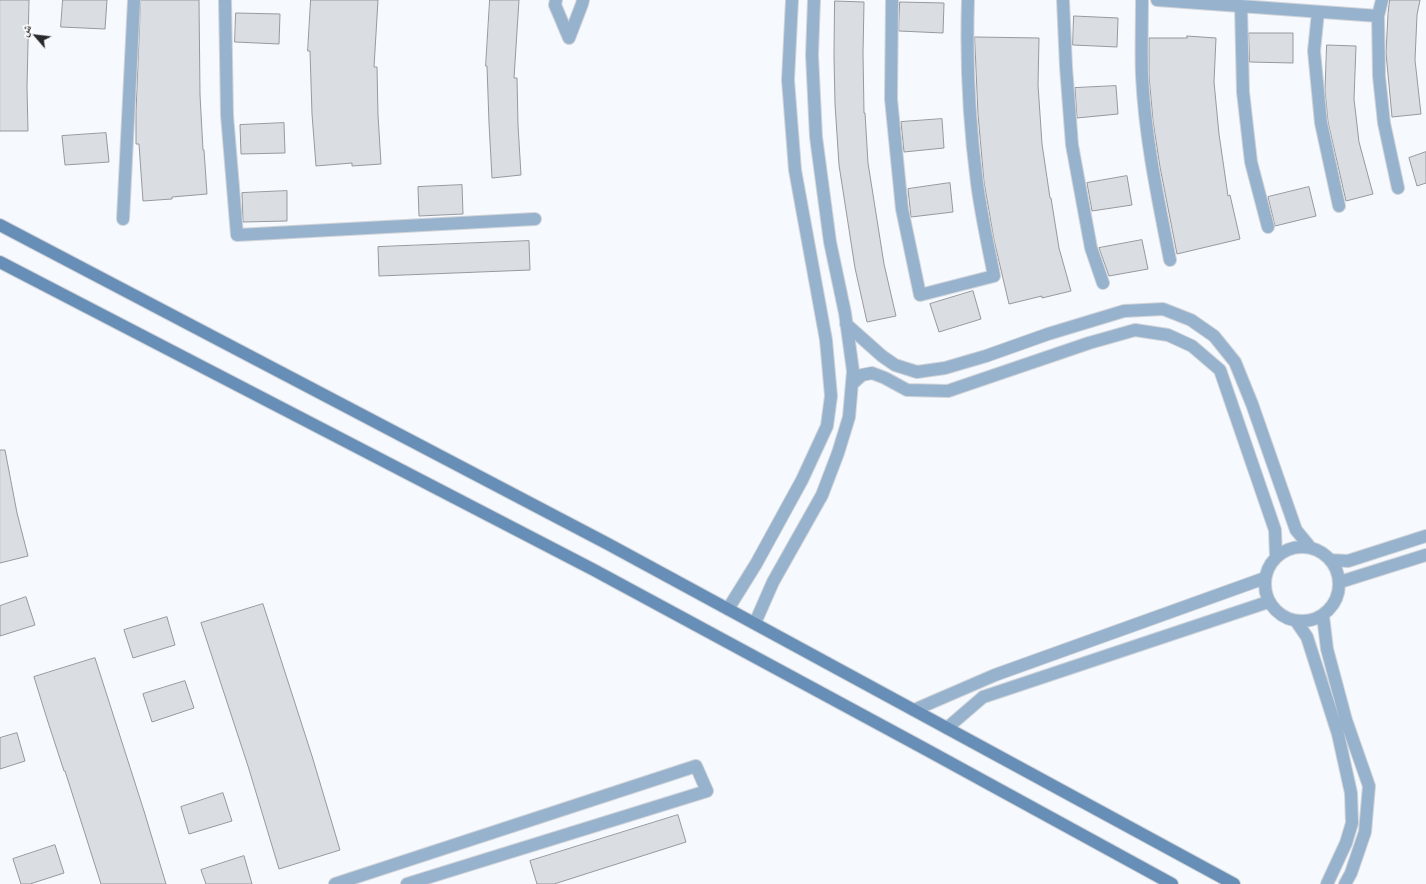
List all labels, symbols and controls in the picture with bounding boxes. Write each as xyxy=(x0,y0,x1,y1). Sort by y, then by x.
north arrow xyxy=(16,16,56,56)
text: ش xyxy=(16,22,33,38)

